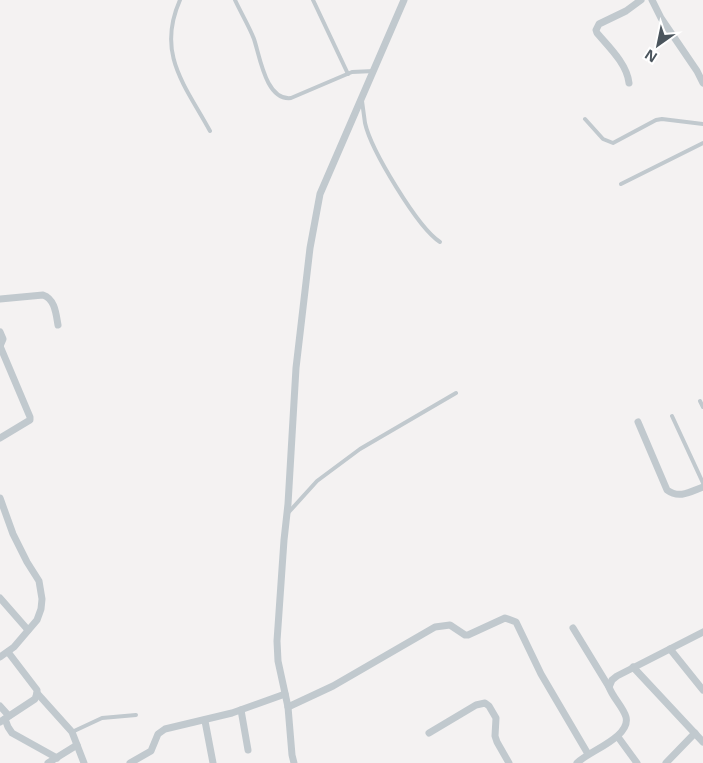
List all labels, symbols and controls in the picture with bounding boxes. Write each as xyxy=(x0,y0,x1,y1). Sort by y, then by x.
north arrow xyxy=(633,20,683,70)
text: N xyxy=(641,45,661,67)

